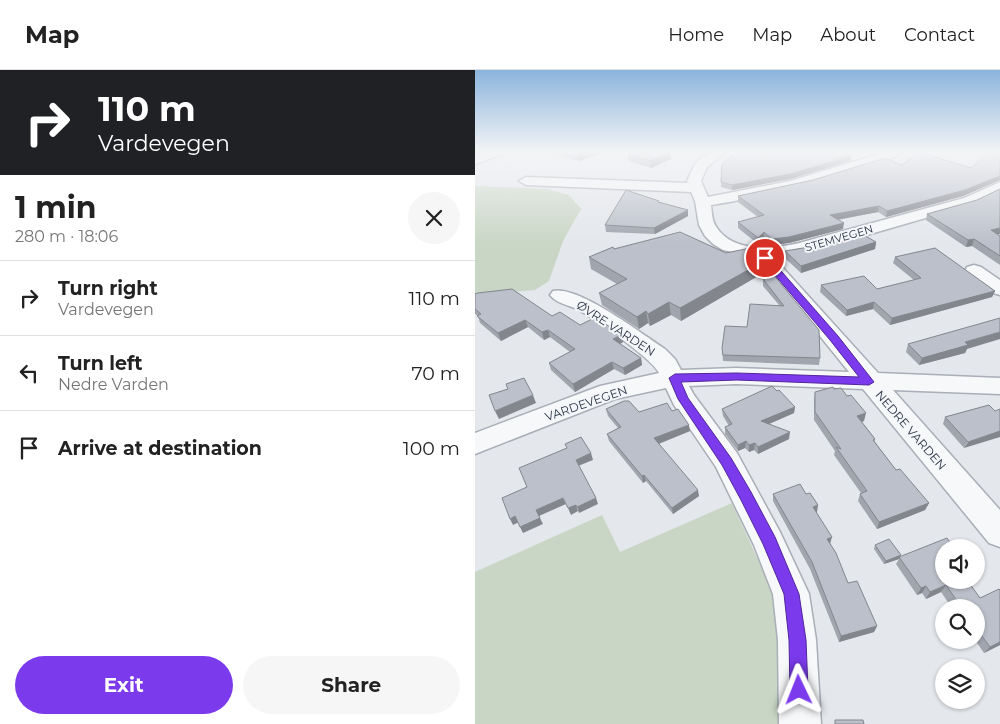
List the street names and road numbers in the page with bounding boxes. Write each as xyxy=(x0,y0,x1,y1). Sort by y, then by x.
street label: STEMVEGEN xyxy=(803,222,875,254)
street label: ØVRE VARDEN xyxy=(574,297,658,359)
street label: VARDEVEGEN xyxy=(543,382,629,424)
street label: NEDRE VARDEN xyxy=(872,387,950,473)

